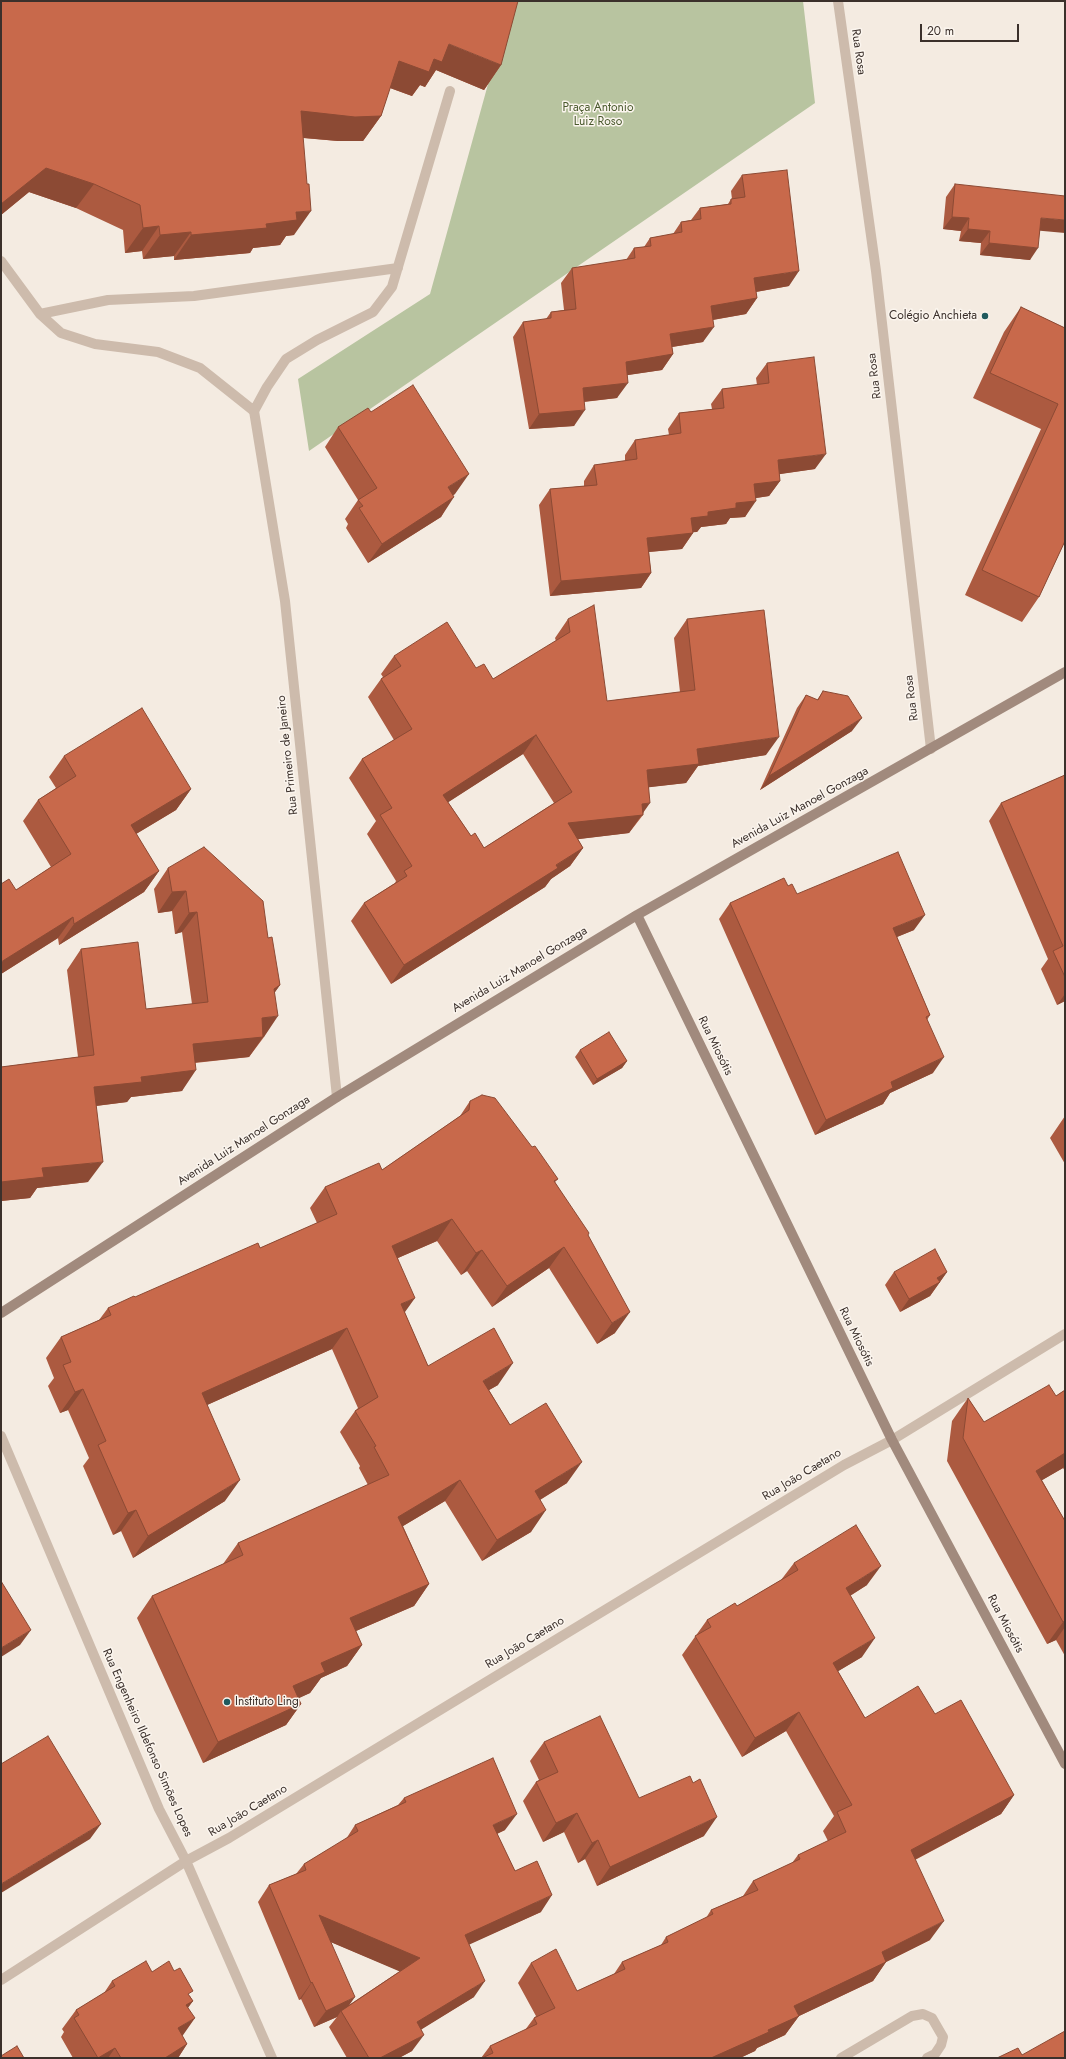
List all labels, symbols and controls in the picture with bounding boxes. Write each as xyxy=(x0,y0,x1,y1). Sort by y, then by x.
scale bar xyxy=(922,16,1021,42)
text: 20 m xyxy=(927,22,954,40)
street label: Rua Rosa xyxy=(848,28,868,76)
park label: Praça Antonio Luiz Roso xyxy=(563,101,633,129)
place label: Colégio Anchieta xyxy=(889,309,977,323)
marker: Colégio Anchieta xyxy=(980,311,990,321)
street label: Rua Rosa xyxy=(865,352,885,400)
street label: Rua Rosa xyxy=(902,674,922,722)
street label: Rua Primeiro de Janeiro xyxy=(275,695,301,815)
street label: Avenida Luiz Manoel Gonzaga xyxy=(729,764,871,852)
street label: Avenida Luiz Manoel Gonzaga xyxy=(450,924,590,1016)
street label: Rua Miosótis xyxy=(694,1014,736,1078)
street label: Avenida Luiz Manoel Gonzaga xyxy=(175,1093,313,1189)
street label: Rua Miosótis xyxy=(835,1305,877,1369)
street label: Rua João Caetano xyxy=(760,1446,844,1504)
street label: Rua Miosótis xyxy=(984,1592,1026,1656)
street label: Rua João Caetano xyxy=(483,1614,567,1672)
street label: Rua Engenheiro Ildefonso Simões Lopes xyxy=(99,1647,195,1839)
place label: Instituto Ling xyxy=(235,1695,299,1709)
marker: Instituto Ling xyxy=(222,1697,232,1707)
street label: Rua João Caetano xyxy=(206,1782,290,1840)

